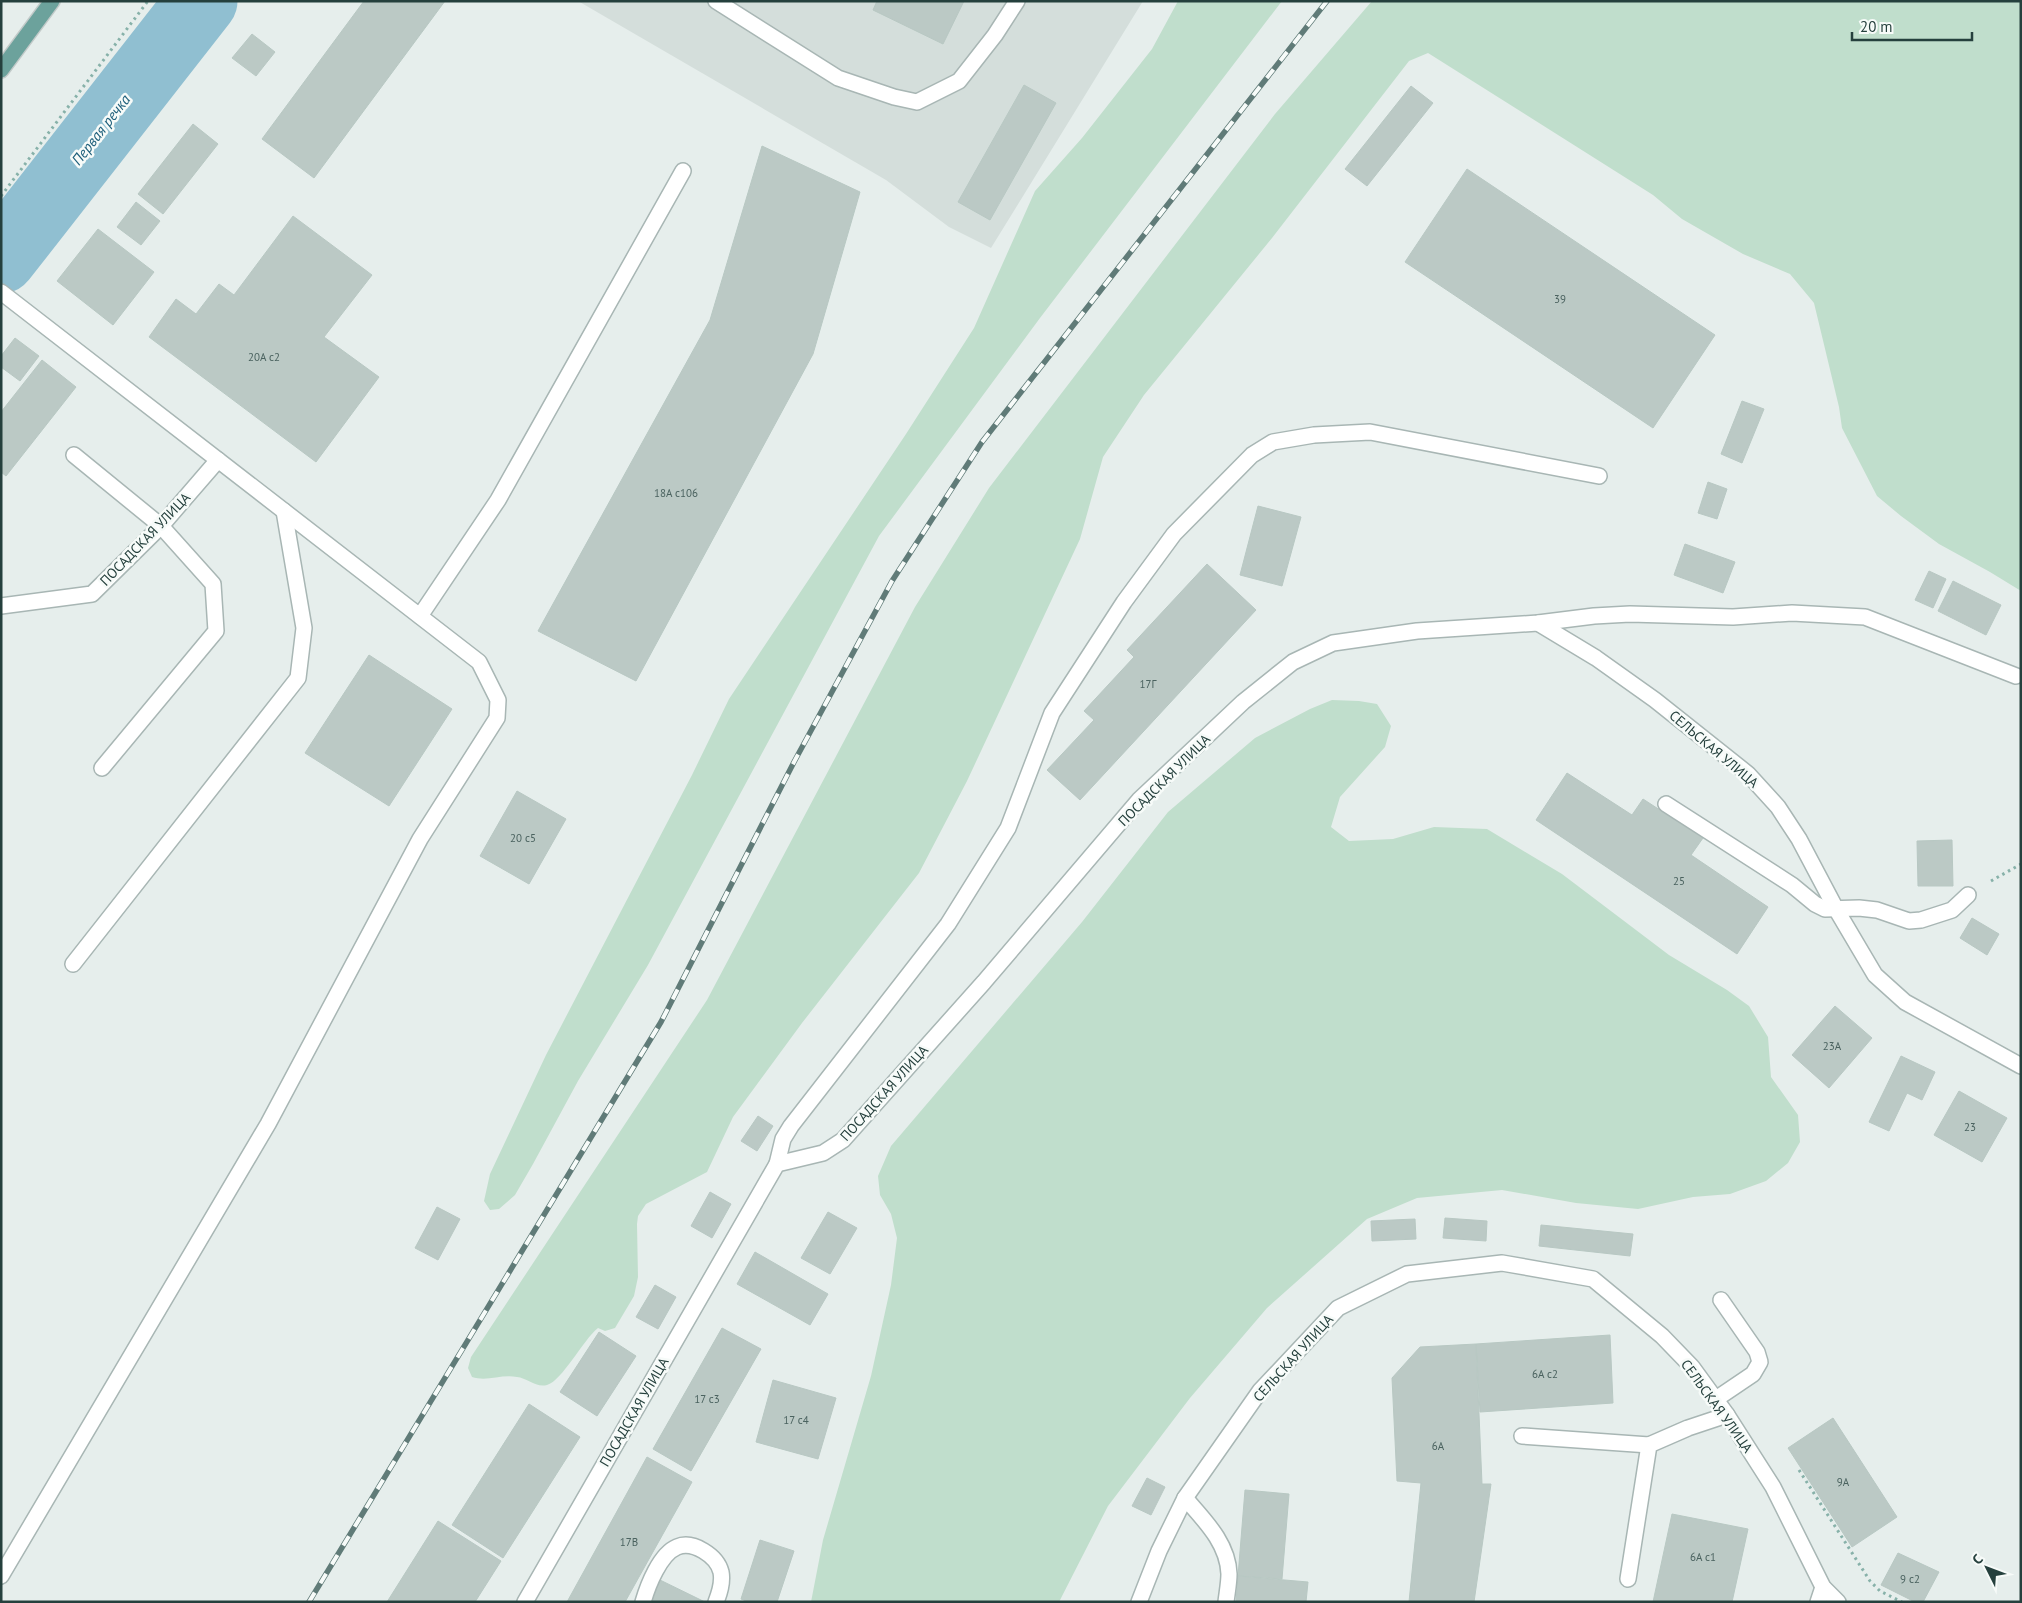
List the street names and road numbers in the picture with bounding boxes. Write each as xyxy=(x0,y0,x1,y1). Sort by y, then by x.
street label: ПОСАДСКАЯ УЛИЦА xyxy=(96,488,195,589)
street label: СЕЛЬСКАЯ УЛИЦА xyxy=(1666,706,1763,792)
street label: ПОСАДСКАЯ УЛИЦА xyxy=(1114,730,1214,830)
street label: ПОСАДСКАЯ УЛИЦА xyxy=(836,1041,932,1145)
street label: СЕЛЬСКАЯ УЛИЦА xyxy=(1249,1310,1337,1405)
street label: ПОСАДСКАЯ УЛИЦА xyxy=(595,1354,673,1470)
street label: СЕЛЬСКАЯ УЛИЦА xyxy=(1677,1356,1757,1457)

